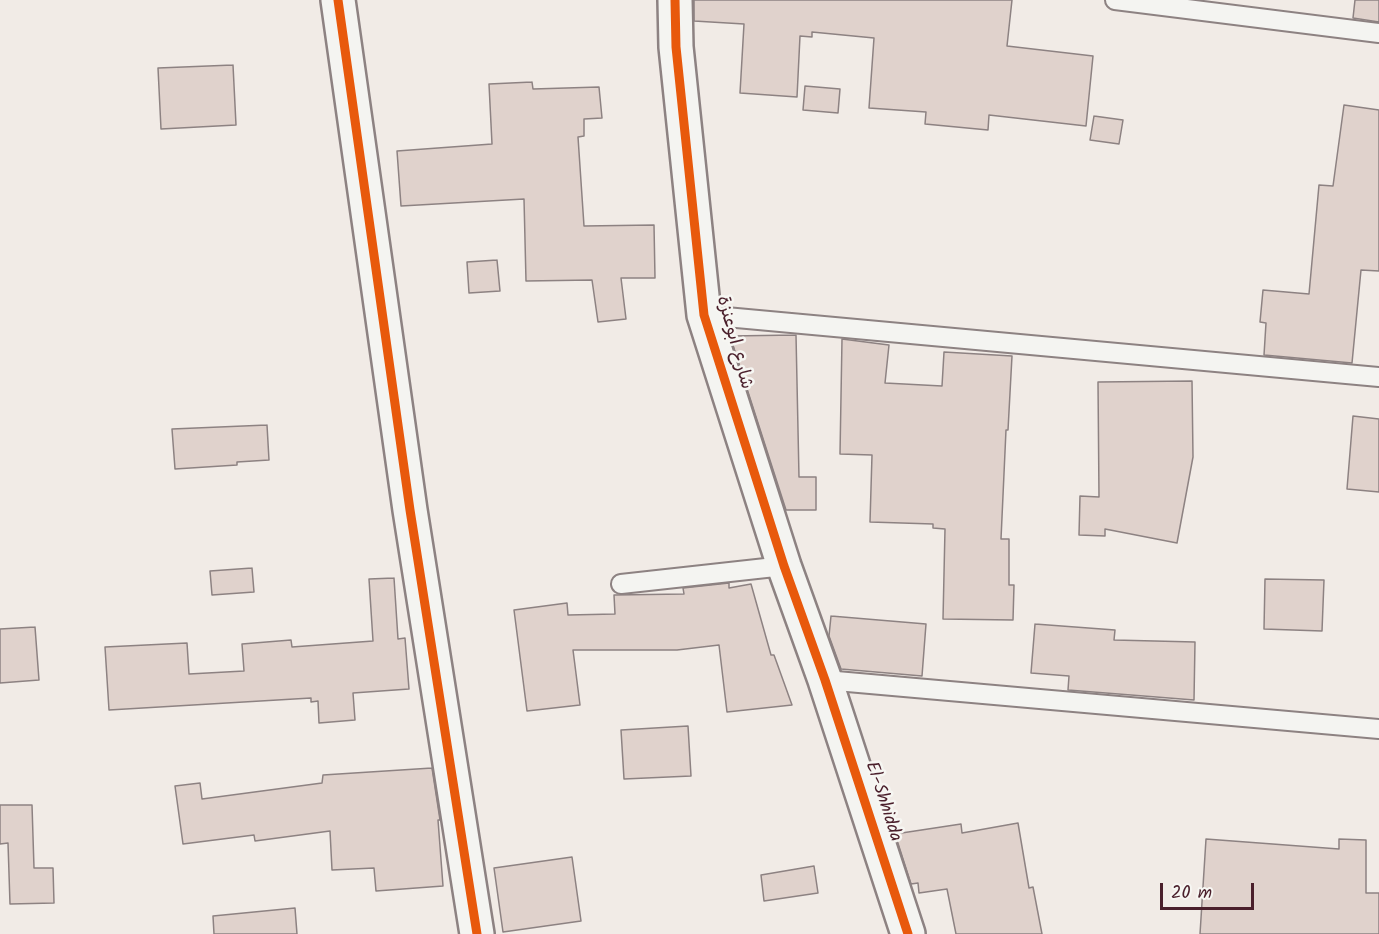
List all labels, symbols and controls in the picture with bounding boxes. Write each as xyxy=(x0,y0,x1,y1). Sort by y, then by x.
street label: شارع ابوعنزة xyxy=(710,294,756,392)
street label: El-Shhidda xyxy=(859,759,905,845)
scale bar xyxy=(1163,871,1258,909)
text: 20 m xyxy=(1171,879,1212,908)

